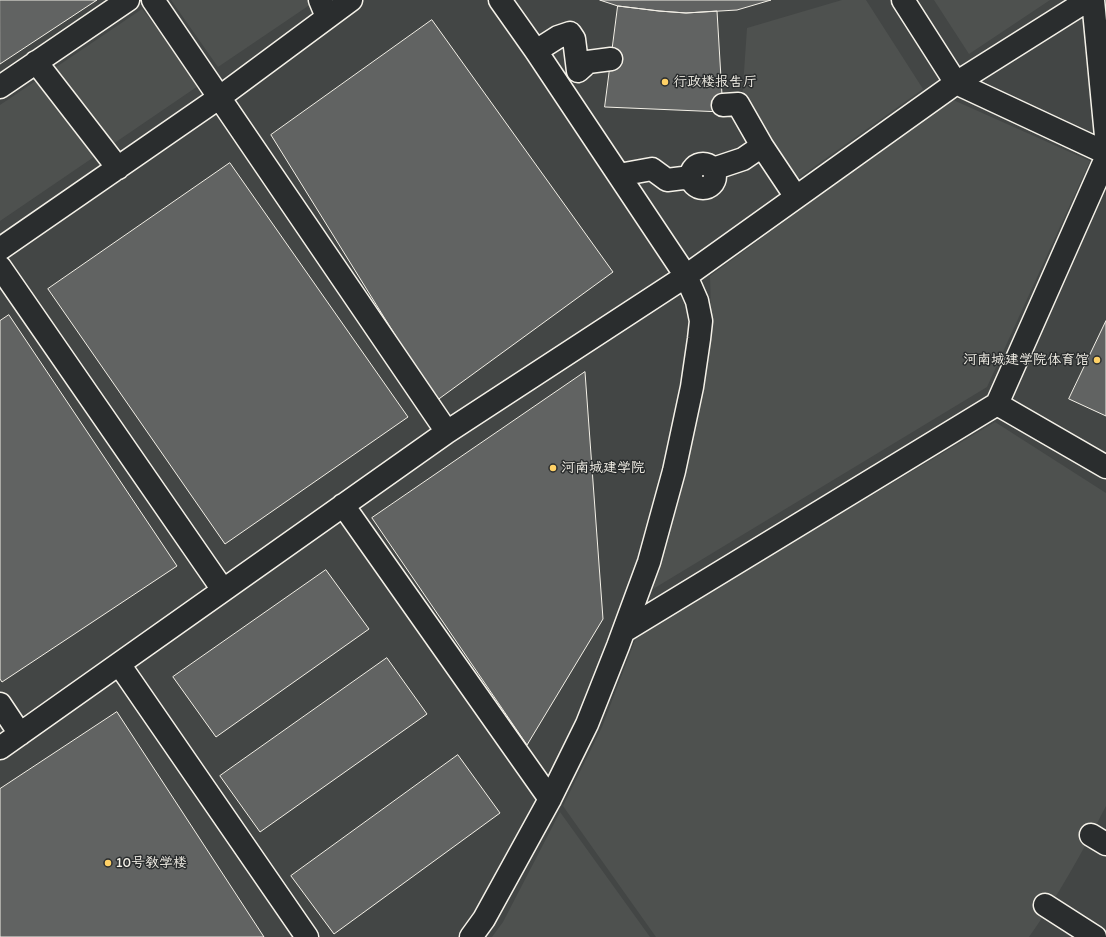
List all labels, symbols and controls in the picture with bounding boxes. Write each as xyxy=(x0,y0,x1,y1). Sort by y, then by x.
place label: 行政楼报告厅 xyxy=(673,74,757,90)
marker: 行政楼报告厅 xyxy=(660,77,670,87)
place label: 河南城建学院体育馆 xyxy=(963,352,1089,368)
marker: 河南城建学院体育馆 xyxy=(1092,355,1102,365)
place label: 河南城建学院 xyxy=(561,460,645,476)
marker: 河南城建学院 xyxy=(548,463,558,473)
place label: 10号教学楼 xyxy=(116,855,187,871)
marker: 10号教学楼 xyxy=(103,858,113,868)

